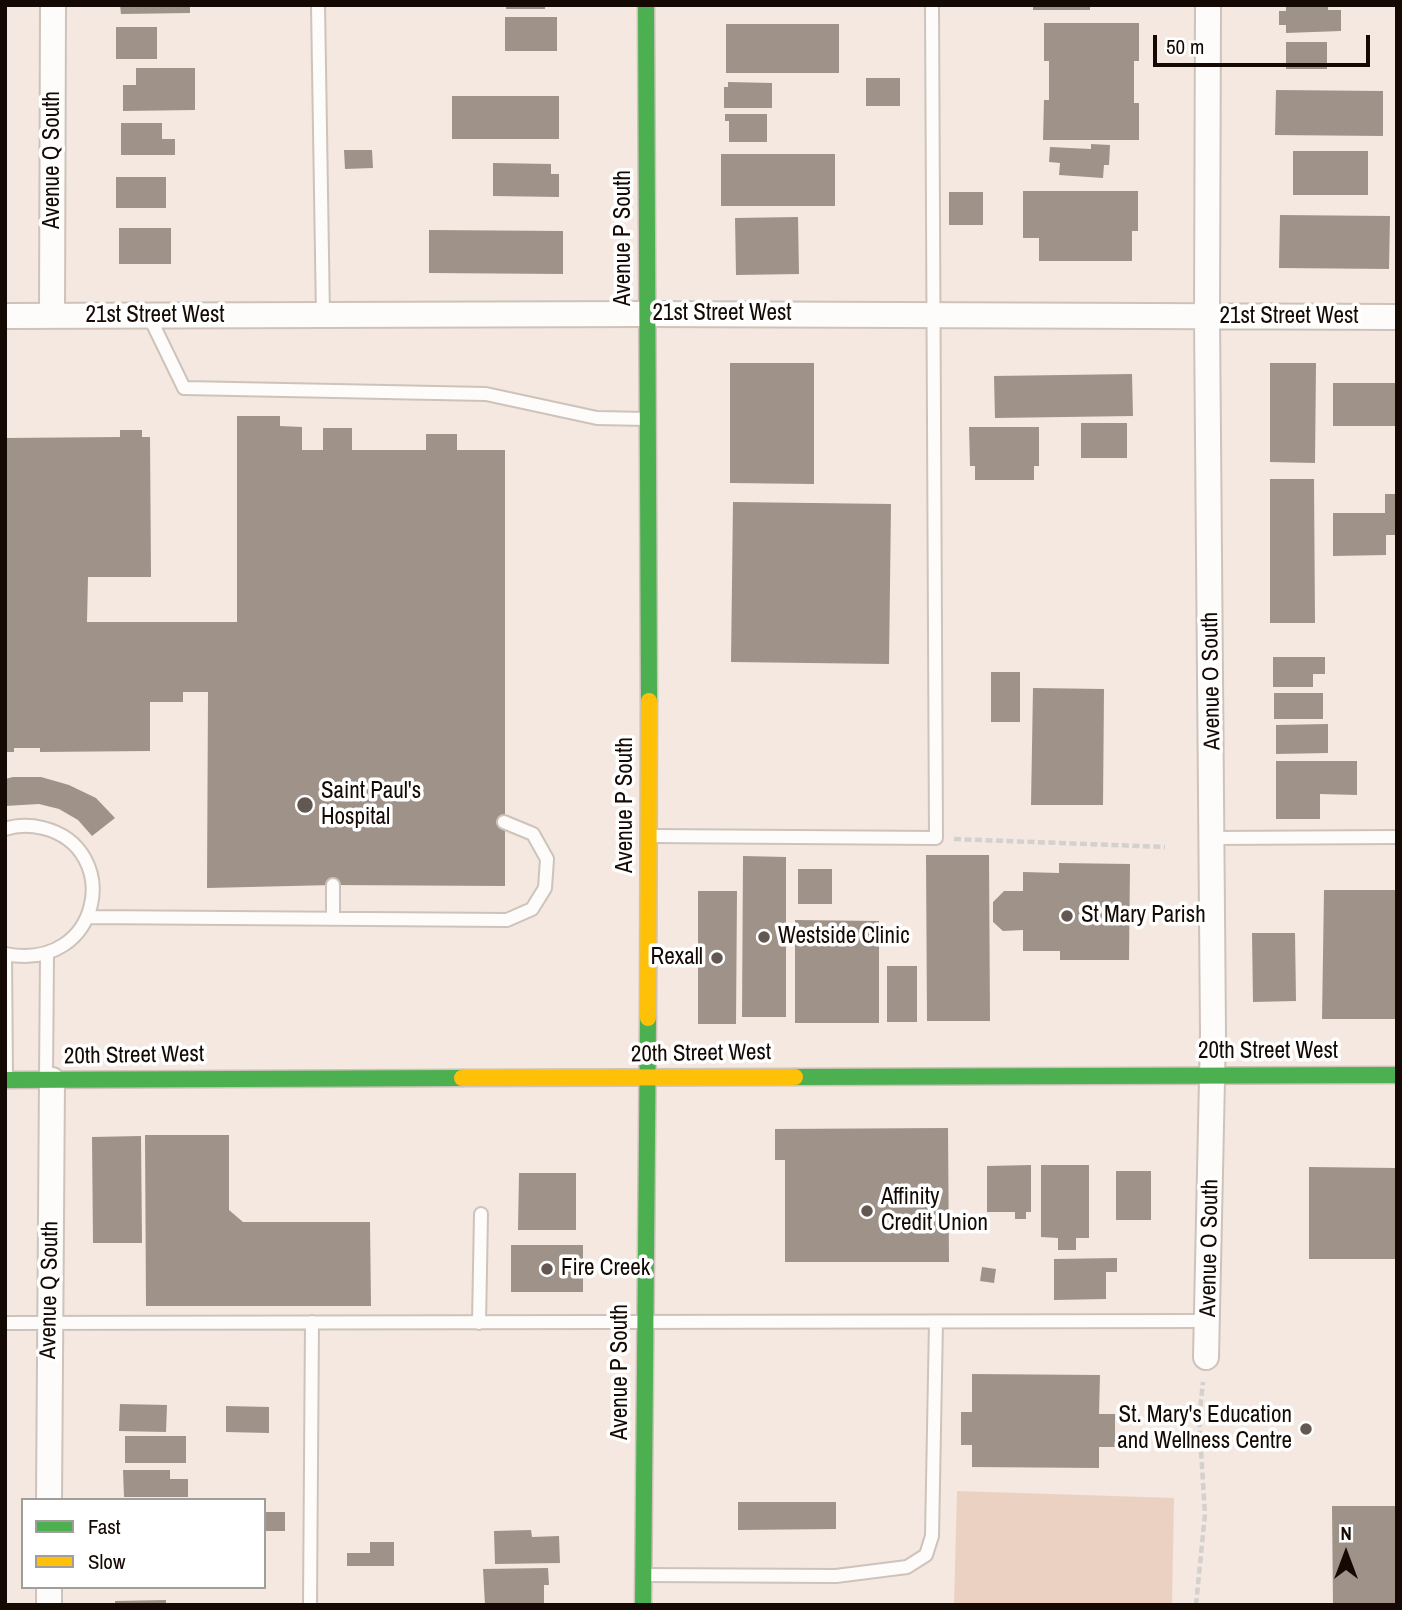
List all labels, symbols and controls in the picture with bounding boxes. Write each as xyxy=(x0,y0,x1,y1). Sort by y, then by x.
scale bar xyxy=(1157,21,1374,65)
text: 50 m xyxy=(1166,32,1204,61)
street label: Avenue Q South xyxy=(39,91,67,229)
street label: Avenue P South xyxy=(610,170,638,306)
street label: 21st Street West xyxy=(652,300,792,328)
street label: 21st Street West xyxy=(85,302,225,330)
street label: 21st Street West xyxy=(1219,303,1359,331)
street label: Avenue O South xyxy=(1197,612,1227,750)
street label: Avenue P South xyxy=(612,737,640,873)
place label: Saint Paul's Hospital xyxy=(321,778,421,832)
marker: Saint Paul's Hospital xyxy=(295,795,315,815)
place label: St Mary Parish xyxy=(1081,902,1206,930)
marker: St Mary Parish xyxy=(1059,908,1075,924)
place label: Westside Clinic xyxy=(778,923,910,951)
marker: Westside Clinic xyxy=(756,929,772,945)
place label: Rexall xyxy=(651,944,703,972)
marker: Rexall xyxy=(709,950,725,966)
street label: 20th Street West xyxy=(1198,1038,1338,1066)
street label: 20th Street West xyxy=(631,1039,771,1069)
street label: 20th Street West xyxy=(64,1041,204,1071)
street label: Avenue O South xyxy=(1195,1179,1225,1317)
place label: Affinity Credit Union xyxy=(881,1184,988,1238)
marker: Affinity Credit Union xyxy=(859,1203,875,1219)
street label: Avenue Q South xyxy=(35,1221,65,1359)
place label: Fire Creek xyxy=(561,1255,650,1283)
marker: Fire Creek xyxy=(539,1261,555,1277)
street label: Avenue P South xyxy=(607,1304,635,1440)
place label: St. Mary's Education and Wellness Centre xyxy=(1117,1402,1292,1456)
marker: St. Mary's Education and Wellness Centre xyxy=(1298,1421,1314,1437)
legend xyxy=(21,1498,266,1589)
text: Fast xyxy=(88,1512,121,1541)
north arrow xyxy=(1311,1519,1381,1589)
text: N xyxy=(1340,1520,1352,1546)
text: Slow xyxy=(88,1547,125,1576)

